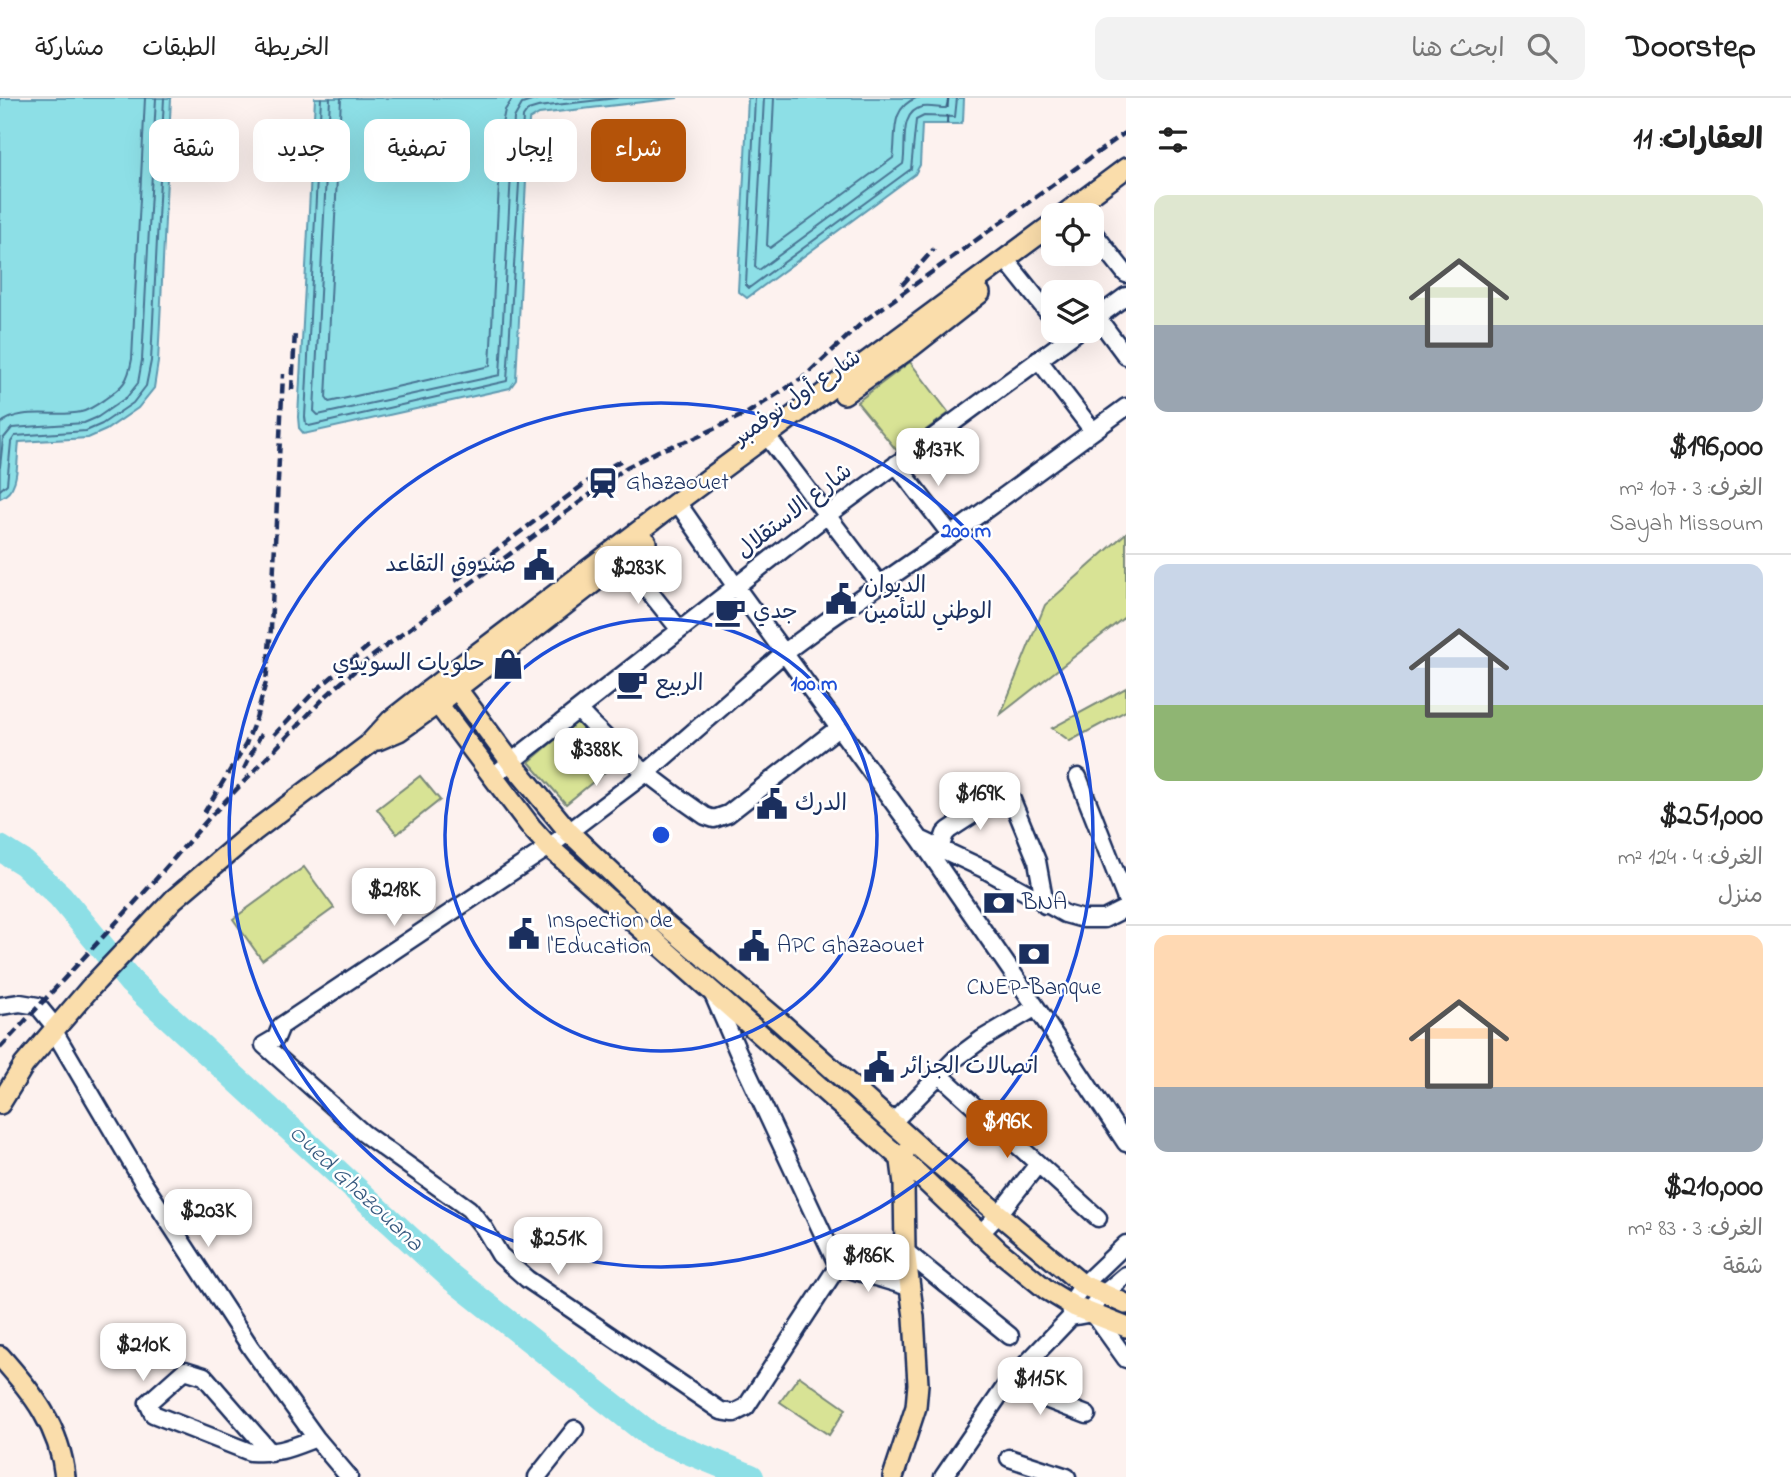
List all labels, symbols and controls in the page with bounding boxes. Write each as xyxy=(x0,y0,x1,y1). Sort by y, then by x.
search box xyxy=(1095,17,1585,80)
text: Doorstep xyxy=(1627,24,1756,72)
icon: search xyxy=(1523,29,1561,67)
text: ابحث هنا xyxy=(1411,31,1505,69)
text: مشاركة xyxy=(35,32,104,67)
text: الطبقات xyxy=(142,32,217,67)
text: الخريطة xyxy=(255,32,329,67)
chip: شقة xyxy=(149,119,239,182)
chip: جديد xyxy=(253,119,350,182)
chip: تصفية xyxy=(364,119,470,182)
chip: إيجار xyxy=(484,119,577,182)
chip: شراء xyxy=(591,119,686,182)
text: العقارات: 11 xyxy=(1633,119,1763,163)
icon: filters xyxy=(1154,121,1192,159)
map controls xyxy=(1041,203,1104,343)
button: locate xyxy=(1041,203,1104,266)
icon: home xyxy=(1396,240,1522,366)
button: layers xyxy=(1041,280,1104,343)
street label: شارع أول نوفمبر xyxy=(726,342,869,455)
text: $196,000 xyxy=(1669,426,1763,470)
pin: $137K xyxy=(889,428,987,488)
text: $137K xyxy=(912,434,964,467)
street label: شارع الاستقلال xyxy=(730,456,860,568)
station icon: Ghazaouet xyxy=(586,466,620,500)
place label: Ghazaouet xyxy=(626,467,729,500)
text: الغرف: 3 · 107 m² xyxy=(1619,473,1763,506)
text: Sayah Missoum xyxy=(1610,508,1763,541)
text: 200 m xyxy=(940,517,991,547)
pin: $283K xyxy=(589,546,687,606)
public building icon: صندوق التقاعد xyxy=(522,548,556,582)
place label: صندوق التقاعد xyxy=(385,549,516,582)
text: $283K xyxy=(611,552,665,585)
place label: الديوان الوطني للتأمين xyxy=(864,570,992,631)
public building icon: الديوان الوطني للتأمين xyxy=(824,582,858,616)
cafe icon: جدي xyxy=(713,595,747,629)
place label: جدي xyxy=(753,596,798,629)
icon: home xyxy=(1396,610,1522,736)
shop icon: حلويات السويدي xyxy=(491,647,525,681)
place label: حلويات السويدي xyxy=(332,648,485,681)
cafe icon: الربيع xyxy=(615,667,649,701)
place label: الربيع xyxy=(655,668,703,701)
text: 100 m xyxy=(791,670,837,700)
pin: $388K xyxy=(547,728,645,788)
text: $388K xyxy=(570,734,622,767)
pin: $169K xyxy=(931,772,1029,832)
text: $169K xyxy=(955,778,1005,811)
public building icon: الدرك xyxy=(755,787,789,821)
place label: الدرك xyxy=(795,788,847,821)
text: $251,000 xyxy=(1659,795,1763,839)
centre of rings xyxy=(649,823,673,847)
text: الغرف: 4 · 124 m² xyxy=(1618,842,1763,875)
pin: $218K xyxy=(345,868,443,928)
text: $218K xyxy=(368,874,420,907)
text: منزل xyxy=(1718,880,1763,913)
bank icon: BNA xyxy=(982,886,1016,920)
place label: BNA xyxy=(1021,887,1067,920)
place label: Inspection de l'Education xyxy=(547,905,673,964)
public building icon: Inspection de l'Education xyxy=(507,917,541,951)
public building icon: APC Ghazaouet xyxy=(737,929,771,963)
place label: APC Ghazaouet xyxy=(777,930,925,963)
bank icon: CNEP-Banque xyxy=(1017,937,1051,971)
place label: CNEP-Banque xyxy=(967,972,1102,1005)
icon: home xyxy=(1396,981,1522,1107)
public building icon: اتصالات الجزائر xyxy=(862,1050,896,1084)
place label: اتصالات الجزائر xyxy=(900,1051,1039,1084)
pin: $196K xyxy=(958,1100,1056,1160)
text: $196K xyxy=(982,1106,1032,1139)
water label: Oued Ghazouana xyxy=(280,1117,431,1262)
text: $210,000 xyxy=(1663,1166,1763,1210)
pin: $203K xyxy=(159,1190,257,1249)
text: $203K xyxy=(180,1195,236,1228)
text: الغرف: 3 · 83 m² xyxy=(1628,1213,1763,1246)
pin: $251K xyxy=(509,1218,607,1277)
text: $251K xyxy=(530,1223,586,1256)
pin: $186K xyxy=(819,1234,917,1294)
text: $186K xyxy=(842,1240,894,1273)
text: شقة xyxy=(1723,1251,1763,1284)
pin: $210K xyxy=(94,1324,192,1383)
text: $210K xyxy=(116,1329,170,1362)
pin: $115K xyxy=(991,1358,1089,1417)
text: $115K xyxy=(1014,1363,1066,1396)

